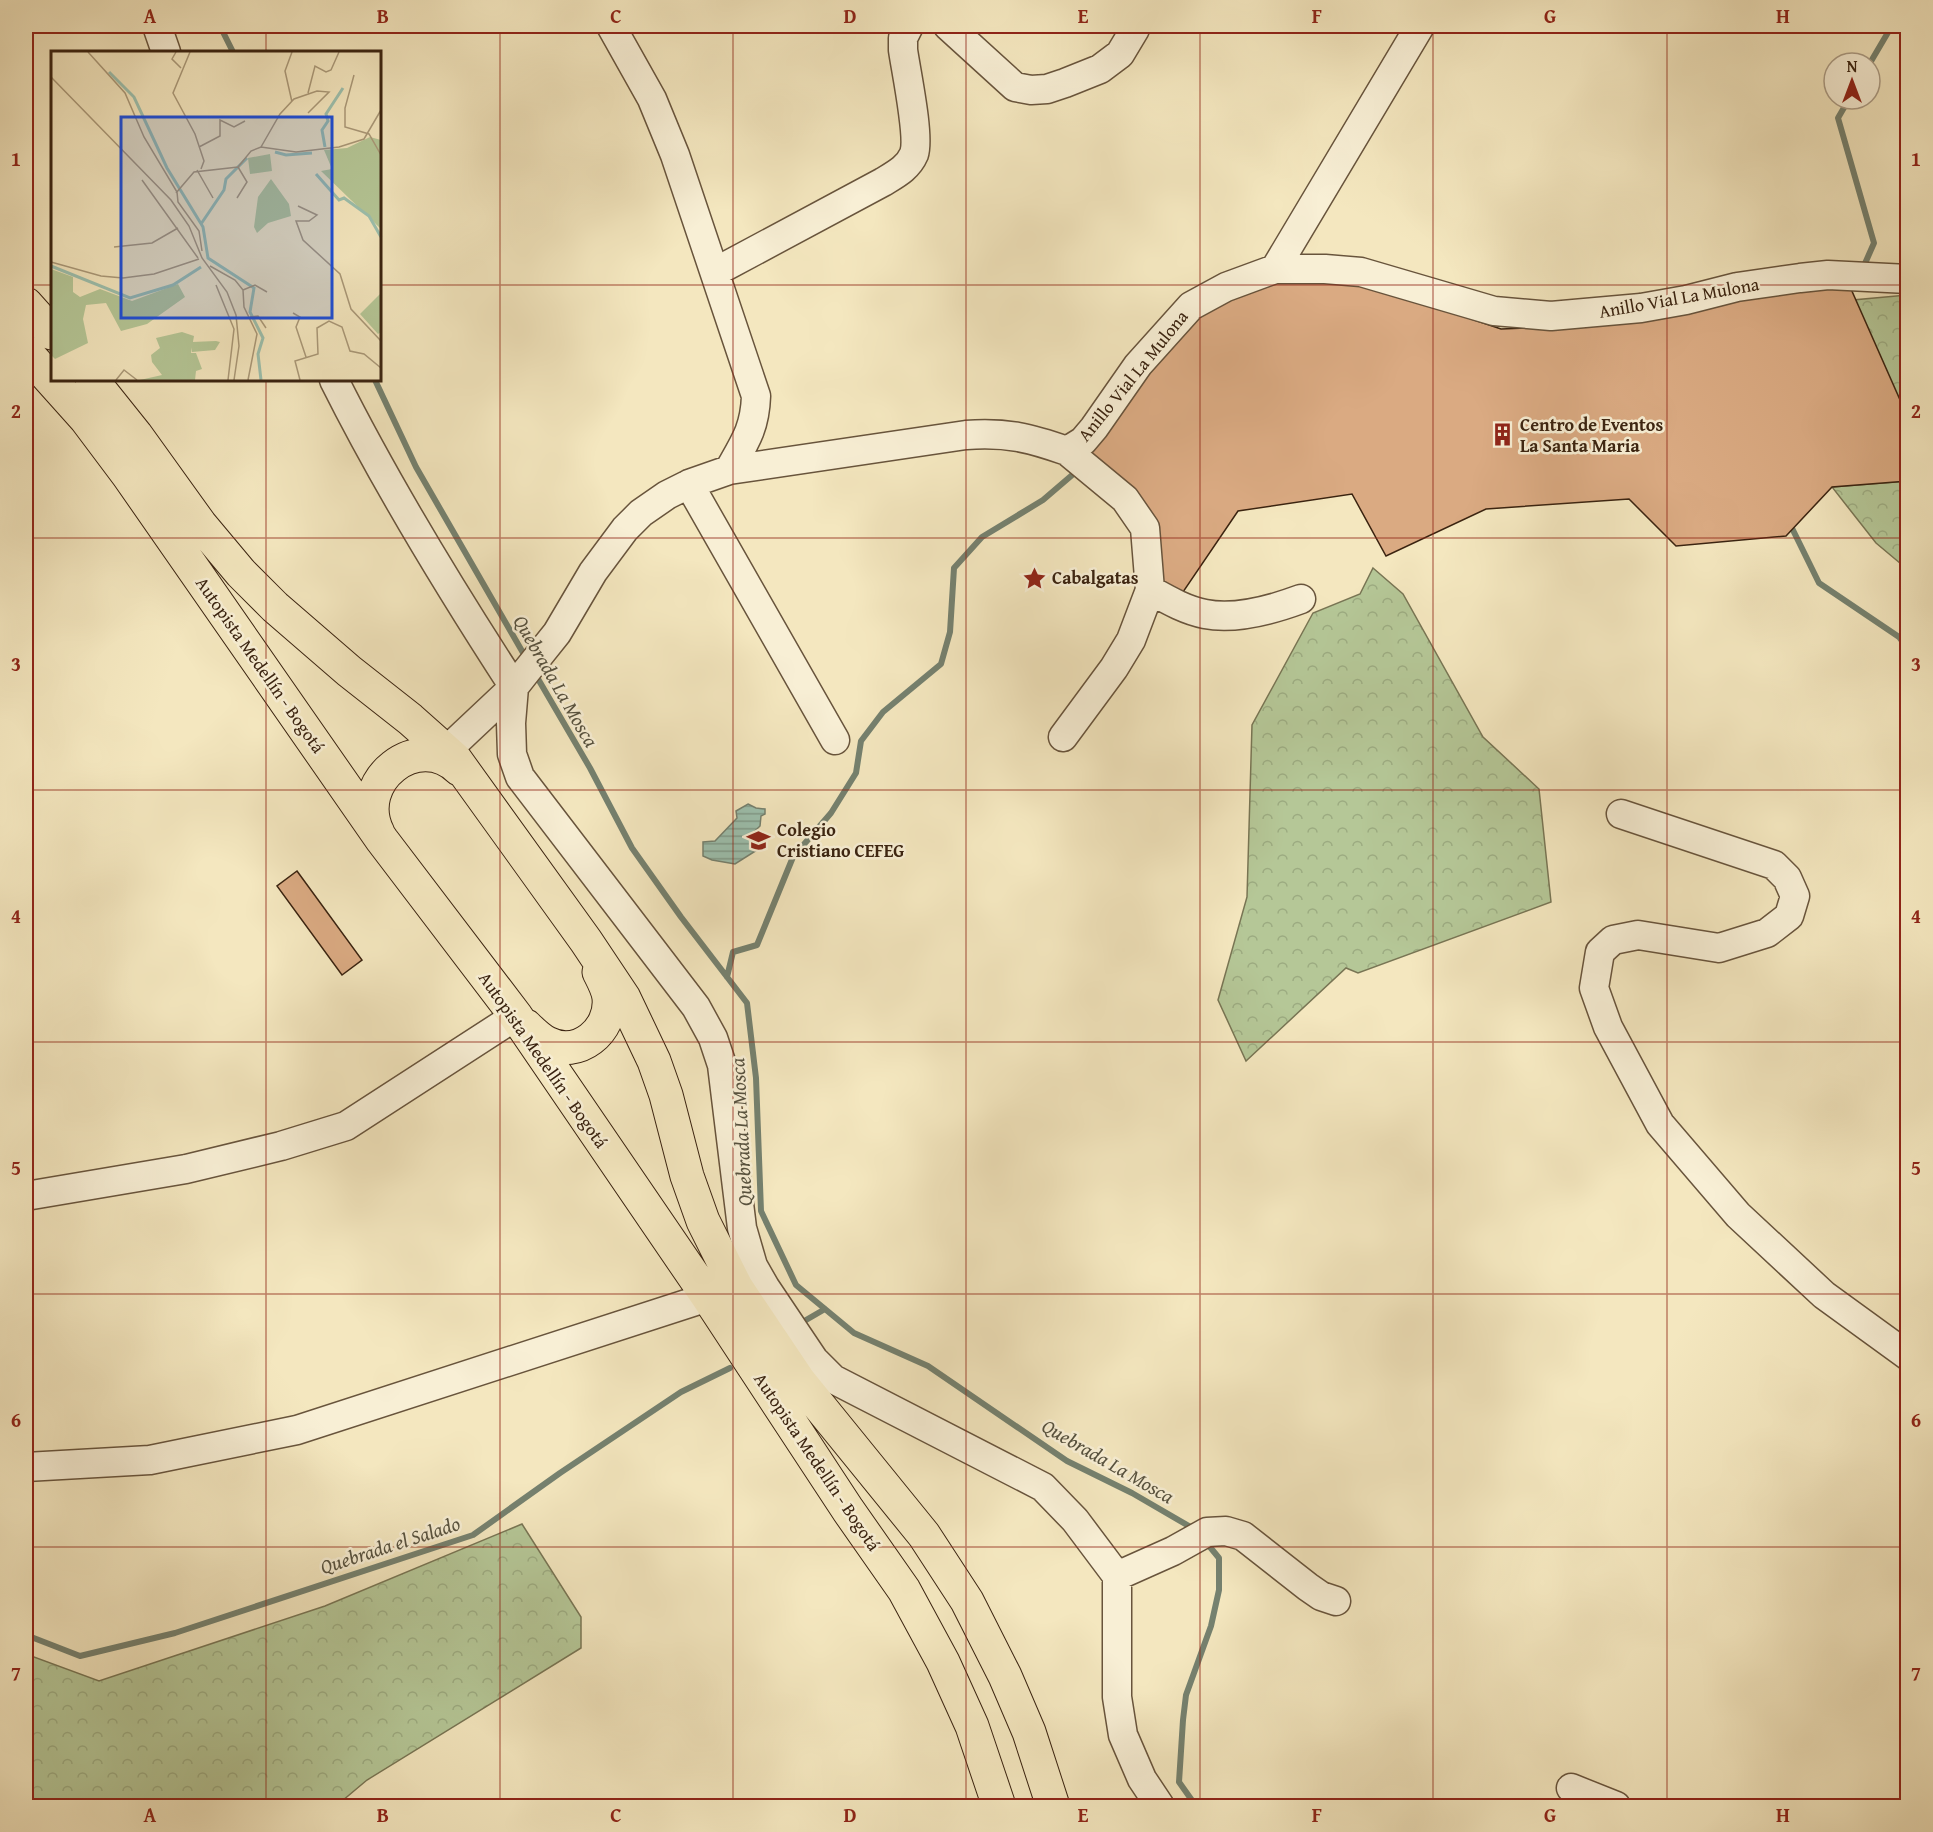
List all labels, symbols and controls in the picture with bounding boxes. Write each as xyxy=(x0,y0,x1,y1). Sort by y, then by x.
text: A xyxy=(144,1,157,30)
text: B xyxy=(377,1,389,30)
text: C xyxy=(610,1,622,30)
text: D xyxy=(843,1,857,30)
text: E xyxy=(1078,1,1089,30)
text: F xyxy=(1312,1,1322,30)
text: G xyxy=(1544,1,1556,30)
text: H xyxy=(1776,1,1790,30)
inset map xyxy=(51,51,381,381)
north arrow xyxy=(1822,51,1882,111)
text: N xyxy=(1847,54,1858,78)
text: 1 xyxy=(11,144,21,173)
text: 1 xyxy=(1911,144,1921,173)
street label: Anillo Vial La Mulona xyxy=(1597,270,1762,325)
street label: Anillo Vial La Mulona xyxy=(1071,304,1194,447)
text: 2 xyxy=(11,396,21,425)
text: 2 xyxy=(1911,396,1921,425)
place label: Centro de Eventos La Santa Maria xyxy=(1520,411,1663,459)
building icon: Centro de Eventos La Santa Maria xyxy=(1489,422,1515,448)
place label: Cabalgatas xyxy=(1052,564,1139,591)
place icon: Cabalgatas xyxy=(1021,565,1047,591)
street label: Autopista Medellín - Bogotá xyxy=(189,571,332,759)
water label: Quebrada La Mosca xyxy=(507,609,607,753)
text: 3 xyxy=(11,649,21,678)
text: 3 xyxy=(1911,649,1921,678)
place label: Colegio Cristiano CEFEG xyxy=(777,816,904,864)
school or university icon: Colegio Cristiano CEFEG xyxy=(746,827,772,853)
text: 4 xyxy=(11,901,21,930)
text: 4 xyxy=(1911,901,1921,930)
street label: Autopista Medellín - Bogotá xyxy=(472,966,615,1154)
water label: Quebrada La Mosca xyxy=(722,1056,759,1207)
text: 5 xyxy=(11,1153,21,1182)
text: 5 xyxy=(1911,1153,1921,1182)
street label: Autopista Medellín - Bogotá xyxy=(748,1367,888,1557)
text: 6 xyxy=(11,1405,21,1434)
text: 6 xyxy=(1911,1405,1921,1434)
water label: Quebrada La Mosca xyxy=(1037,1411,1180,1511)
water label: Quebrada el Salado xyxy=(316,1508,464,1581)
text: 7 xyxy=(11,1658,21,1687)
text: 7 xyxy=(1911,1658,1921,1687)
text: A xyxy=(144,1800,157,1829)
text: B xyxy=(377,1800,389,1829)
text: C xyxy=(610,1800,622,1829)
text: D xyxy=(843,1800,857,1829)
text: E xyxy=(1078,1800,1089,1829)
text: F xyxy=(1312,1800,1322,1829)
text: G xyxy=(1544,1800,1556,1829)
text: H xyxy=(1776,1800,1790,1829)

